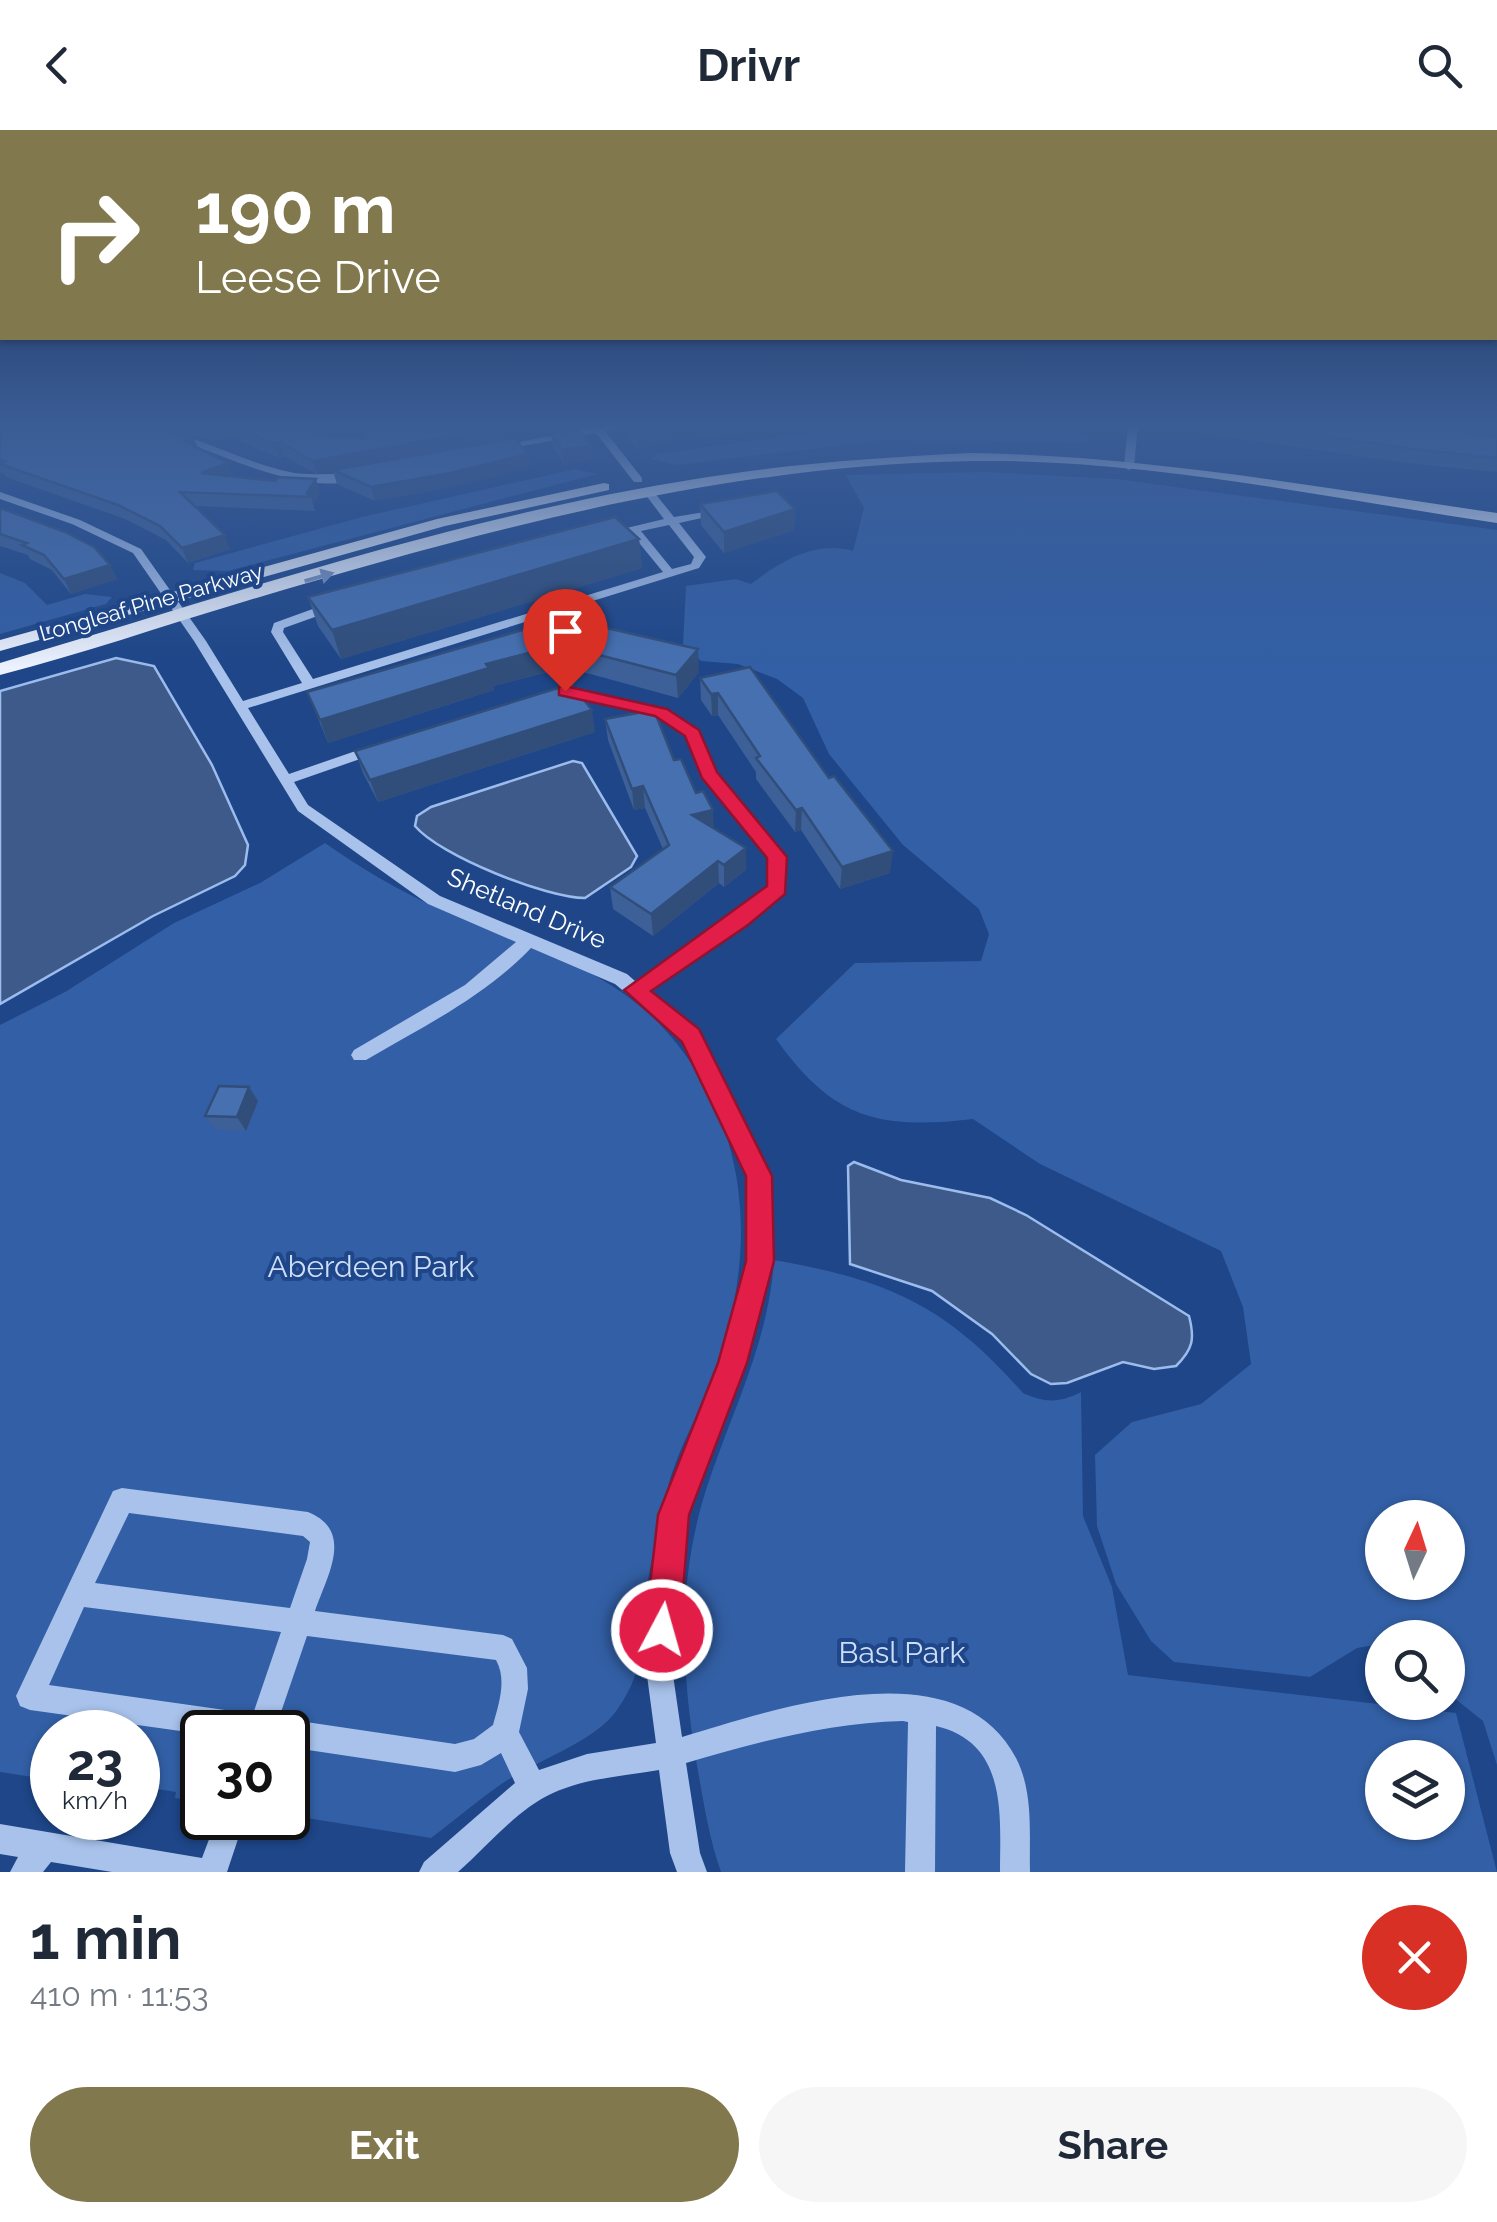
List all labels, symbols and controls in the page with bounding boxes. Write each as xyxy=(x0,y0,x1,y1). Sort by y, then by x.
icon: back xyxy=(30,38,85,93)
icon: search xyxy=(1412,38,1467,93)
text: Drivr xyxy=(697,39,800,92)
text: 190 m xyxy=(195,167,396,249)
icon: right xyxy=(30,170,160,300)
text: Leese Drive xyxy=(195,251,441,304)
street label: Longleaf Pine Parkway xyxy=(36,558,266,646)
one-way arrow xyxy=(304,569,335,584)
pin xyxy=(523,589,608,692)
icon: arrive xyxy=(538,604,593,659)
street label: Shetland Drive xyxy=(443,861,611,955)
park label: Aberdeen Park xyxy=(268,1249,474,1284)
north arrow xyxy=(1365,1500,1465,1600)
map controls xyxy=(1365,1500,1465,1840)
position arrow xyxy=(610,1578,714,1682)
button: search xyxy=(1365,1620,1465,1720)
park label: Basl Park xyxy=(839,1635,966,1670)
speed limit sign: 30 xyxy=(180,1710,310,1840)
text: 23 xyxy=(67,1733,123,1792)
button: layers xyxy=(1365,1740,1465,1840)
text: km/h xyxy=(62,1785,128,1815)
text: 1 min xyxy=(30,1903,181,1973)
button: close xyxy=(1362,1905,1467,2010)
text: 410 m · 11:53 xyxy=(30,1976,209,2013)
button: Exit xyxy=(30,2087,739,2202)
button: Share xyxy=(759,2087,1467,2202)

